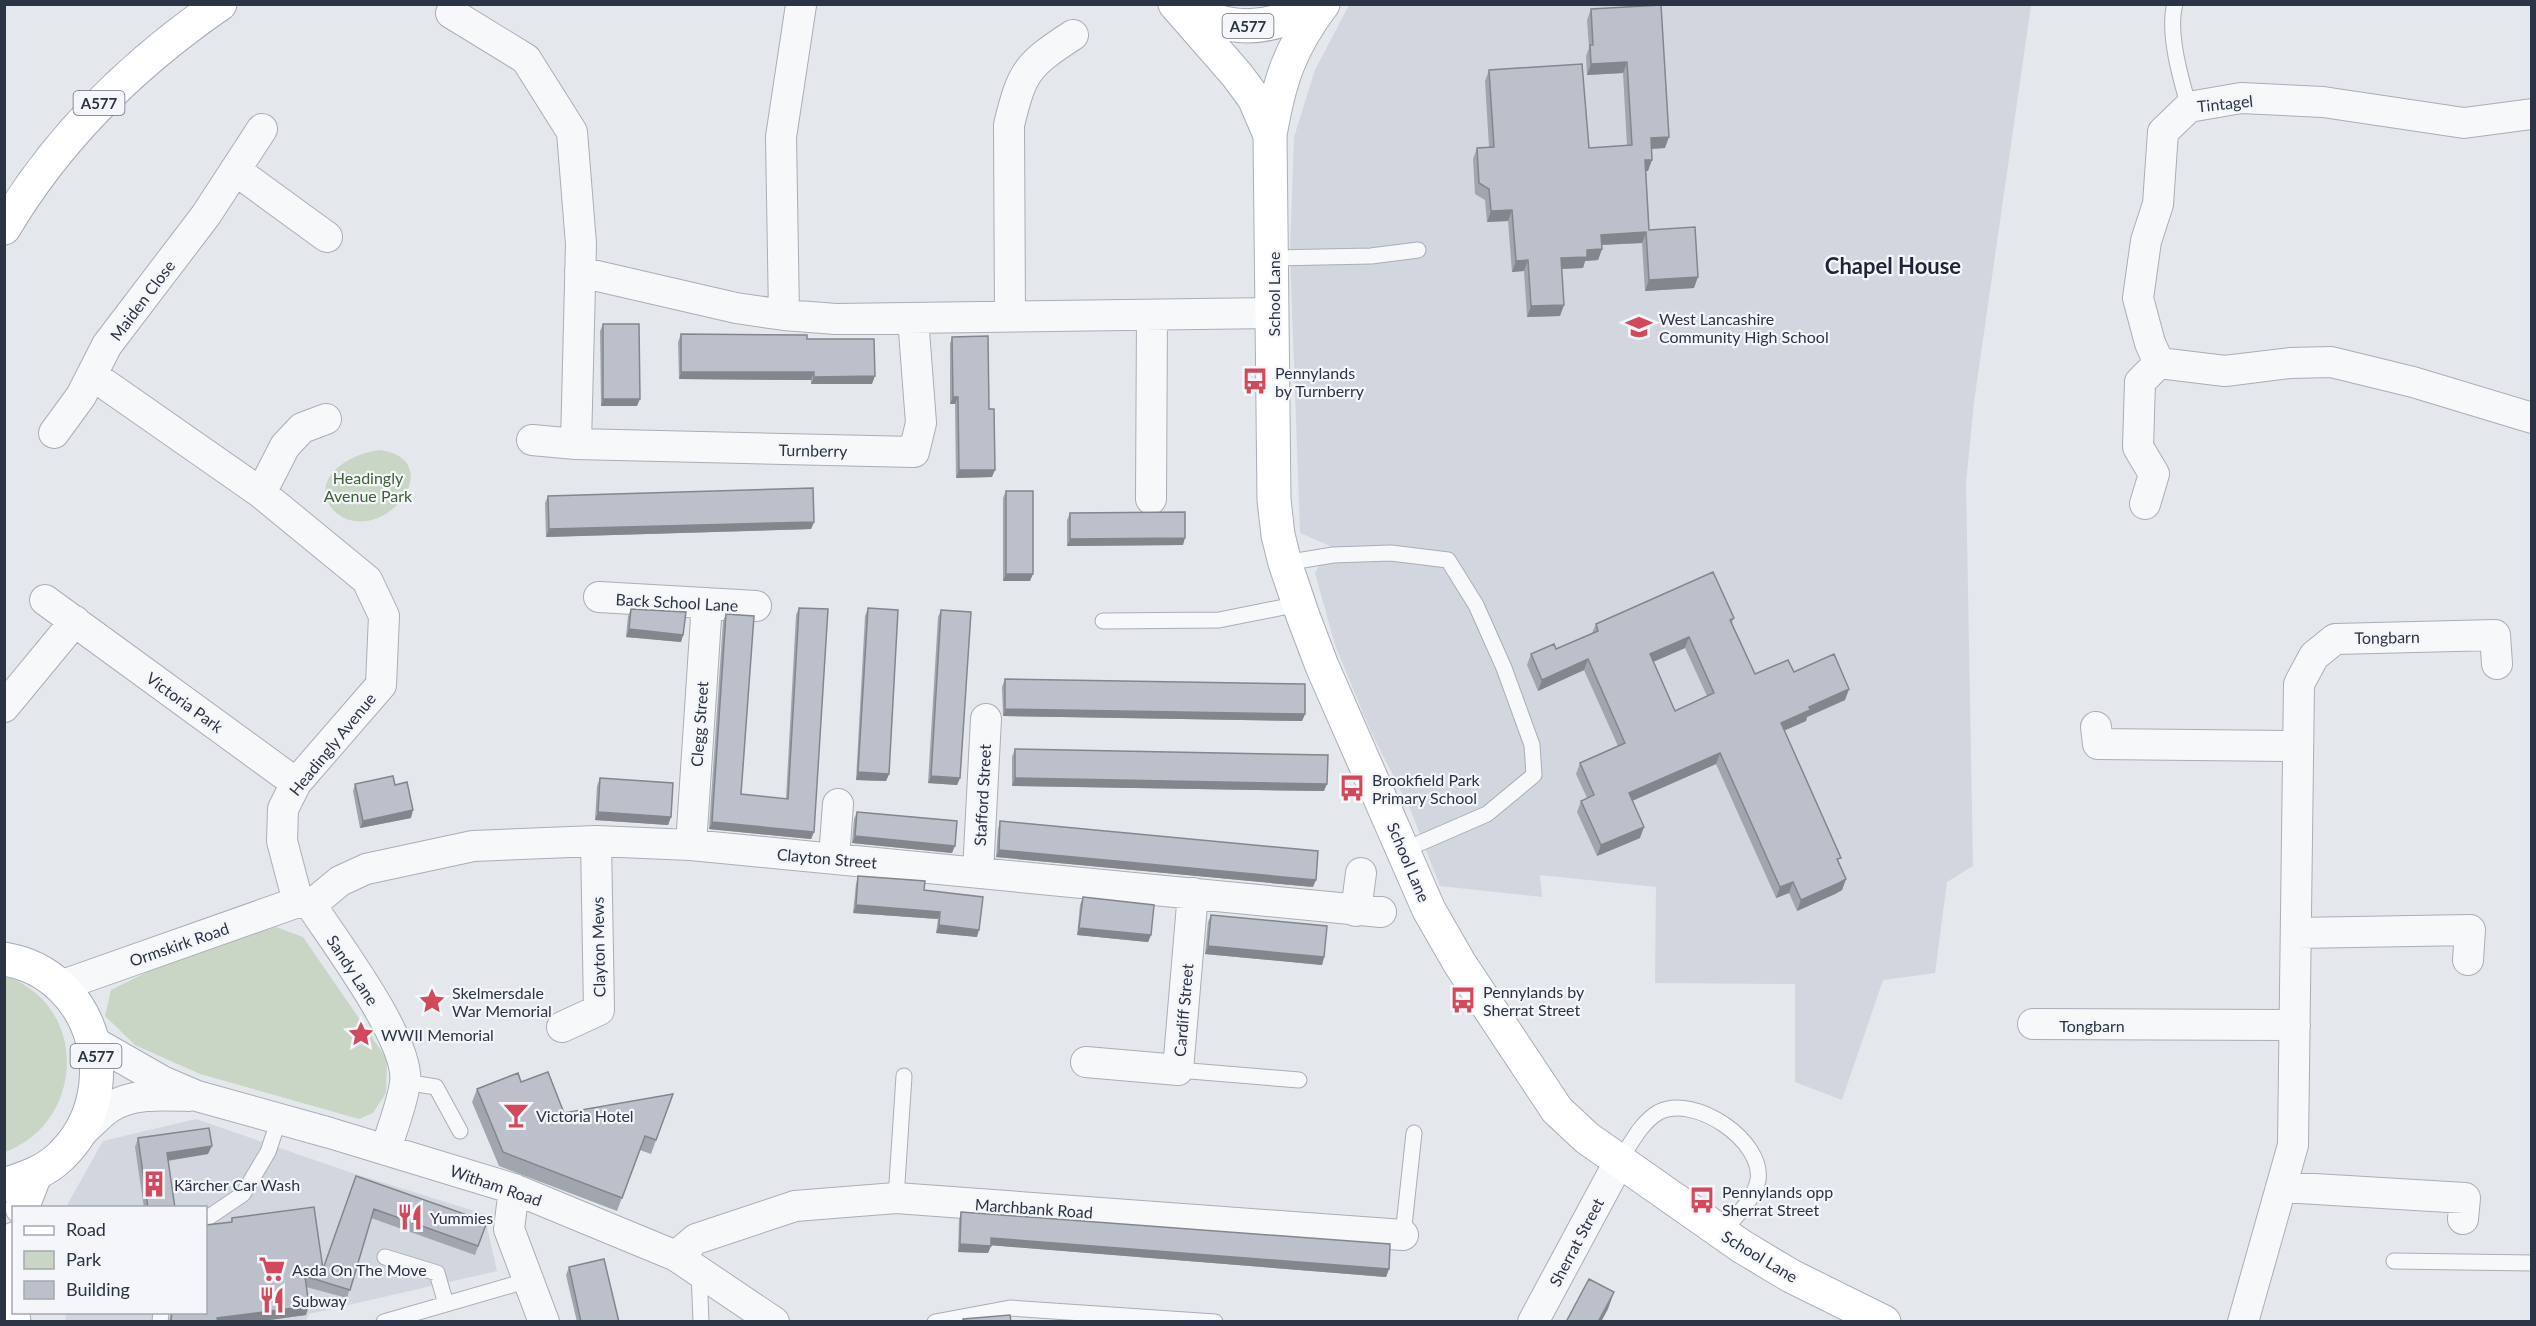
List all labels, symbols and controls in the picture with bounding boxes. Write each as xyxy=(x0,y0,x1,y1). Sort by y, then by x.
road number: A577 xyxy=(1222,14,1274,38)
road number: A577 xyxy=(74,91,124,115)
street label: Tintagel xyxy=(2196,91,2254,115)
street label: School Lane xyxy=(1264,252,1283,336)
district label: Chapel House xyxy=(1825,252,1961,279)
street label: Maiden Close xyxy=(106,256,178,344)
place label: West Lancashire Community High School xyxy=(1659,309,1829,346)
school or university icon: West Lancashire Community High School xyxy=(1624,312,1654,342)
place label: Pennylands by Turnberry xyxy=(1275,363,1365,400)
bus stop icon: Pennylands by Turnberry xyxy=(1240,366,1270,396)
street label: Turnberry xyxy=(778,440,848,460)
park label: Headingly Avenue Park xyxy=(324,468,413,505)
street label: Back School Lane xyxy=(615,589,739,615)
street label: Tongbarn xyxy=(2354,627,2420,647)
street label: Victoria Park xyxy=(143,668,228,737)
street label: Clegg Street xyxy=(687,680,711,767)
street label: Headingly Avenue xyxy=(285,689,379,799)
street label: Stafford Street xyxy=(970,743,994,846)
place label: Brookfield Park Primary School xyxy=(1372,770,1481,807)
bus stop icon: Brookfield Park Primary School xyxy=(1337,773,1367,803)
street label: School Lane xyxy=(1384,819,1434,905)
street label: Clayton Street xyxy=(776,844,878,872)
street label: Clayton Mews xyxy=(588,896,608,997)
street label: Ormskirk Road xyxy=(127,918,231,970)
street label: Sandy Lane xyxy=(323,931,383,1009)
street label: Cardiff Street xyxy=(1169,962,1197,1057)
place label: Pennylands by Sherrat Street xyxy=(1483,982,1585,1019)
place label: Skelmersdale War Memorial xyxy=(452,983,552,1020)
bus stop icon: Pennylands by Sherrat Street xyxy=(1448,985,1478,1015)
place icon: Skelmersdale War Memorial xyxy=(417,986,447,1016)
street label: Tongbarn xyxy=(2059,1016,2125,1035)
place icon: WWII Memorial xyxy=(346,1019,376,1049)
place label: WWII Memorial xyxy=(381,1025,494,1044)
road number: A577 xyxy=(70,1044,122,1068)
bar icon: Victoria Hotel xyxy=(501,1100,531,1130)
place label: Victoria Hotel xyxy=(536,1106,634,1125)
street label: Witham Road xyxy=(448,1160,544,1210)
building icon: Kärcher Car Wash xyxy=(139,1169,169,1199)
place label: Kärcher Car Wash xyxy=(174,1175,300,1194)
place label: Pennylands opp Sherrat Street xyxy=(1722,1182,1833,1219)
bus stop icon: Pennylands opp Sherrat Street xyxy=(1687,1185,1717,1215)
street label: Marchbank Road xyxy=(974,1194,1094,1222)
street label: Sherrat Street xyxy=(1545,1194,1607,1289)
restaurant icon: Yummies xyxy=(395,1202,425,1232)
legend xyxy=(12,1206,207,1314)
place label: Yummies xyxy=(430,1208,493,1227)
text: Road xyxy=(66,1218,106,1240)
street label: School Lane xyxy=(1719,1226,1801,1286)
text: Park xyxy=(66,1248,102,1270)
supermarket icon: Asda On The Move xyxy=(257,1254,287,1284)
place label: Asda On The Move xyxy=(292,1260,427,1279)
text: Building xyxy=(66,1278,130,1300)
restaurant icon: Subway xyxy=(257,1285,287,1315)
place label: Subway xyxy=(292,1291,348,1310)

